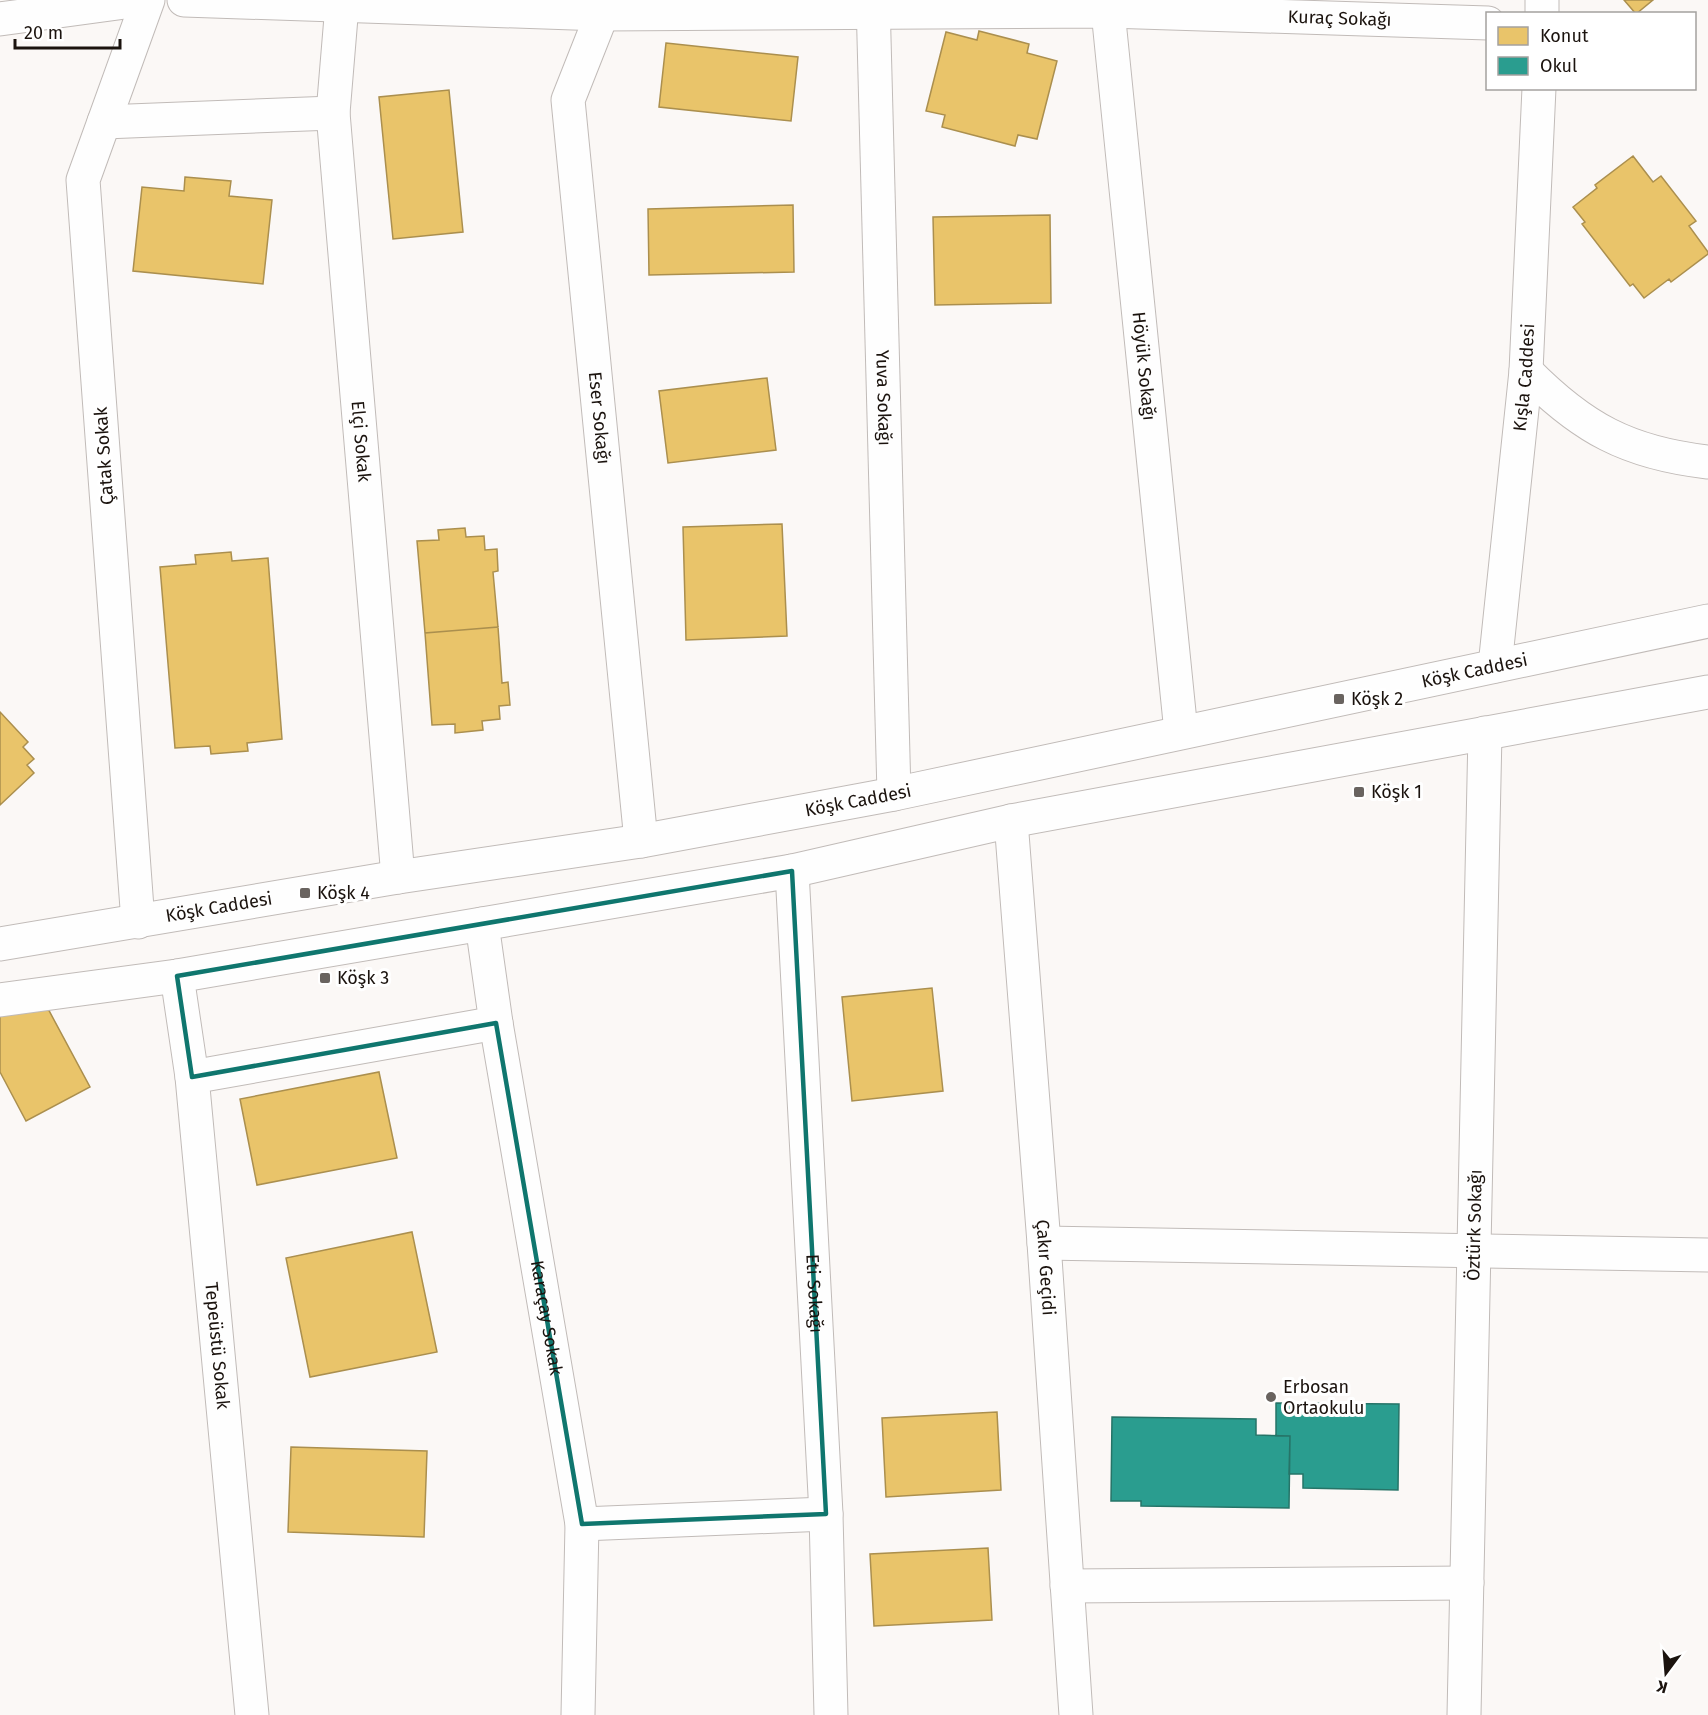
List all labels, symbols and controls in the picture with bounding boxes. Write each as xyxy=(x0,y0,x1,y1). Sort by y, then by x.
street label: Kuraç Sokağı xyxy=(1287,6,1392,31)
scale bar xyxy=(15,12,120,50)
legend xyxy=(1486,12,1696,90)
text: 20 m xyxy=(24,22,63,44)
text: Konut xyxy=(1540,25,1589,47)
text: Okul xyxy=(1540,55,1577,77)
street label: Höyük Sokağı xyxy=(1127,310,1160,422)
street label: Kışla Caddesi xyxy=(1509,323,1539,433)
street label: Yuva Sokağı xyxy=(871,350,896,446)
street label: Eser Sokağı xyxy=(584,371,615,465)
street label: Elçi Sokak xyxy=(347,400,375,484)
street label: Çatak Sokak xyxy=(90,406,118,506)
street label: Köşk Caddesi xyxy=(1419,649,1529,693)
place label: Köşk 2 xyxy=(1351,688,1403,710)
marker: Köşk 2 xyxy=(1332,692,1346,706)
street label: Köşk Caddesi xyxy=(803,780,913,821)
place label: Köşk 1 xyxy=(1371,781,1422,803)
marker: Köşk 1 xyxy=(1352,785,1366,799)
place label: Köşk 4 xyxy=(317,882,370,904)
marker: Köşk 4 xyxy=(298,886,312,900)
street label: Köşk Caddesi xyxy=(164,887,274,927)
place label: Köşk 3 xyxy=(337,967,389,989)
marker: Köşk 3 xyxy=(318,971,332,985)
street label: Öztürk Sokağı xyxy=(1462,1169,1487,1281)
street label: Çakır Geçidi xyxy=(1031,1219,1060,1317)
street label: Eti Sokağı xyxy=(801,1253,827,1333)
street label: Karaçay Sokak xyxy=(526,1259,567,1378)
street label: Tepeüstü Sokak xyxy=(200,1281,234,1411)
place label: Erbosan Ortaokulu xyxy=(1283,1376,1364,1419)
marker: Erbosan Ortaokulu xyxy=(1264,1390,1278,1404)
north arrow xyxy=(1636,1643,1696,1703)
text: K xyxy=(1654,1676,1669,1697)

